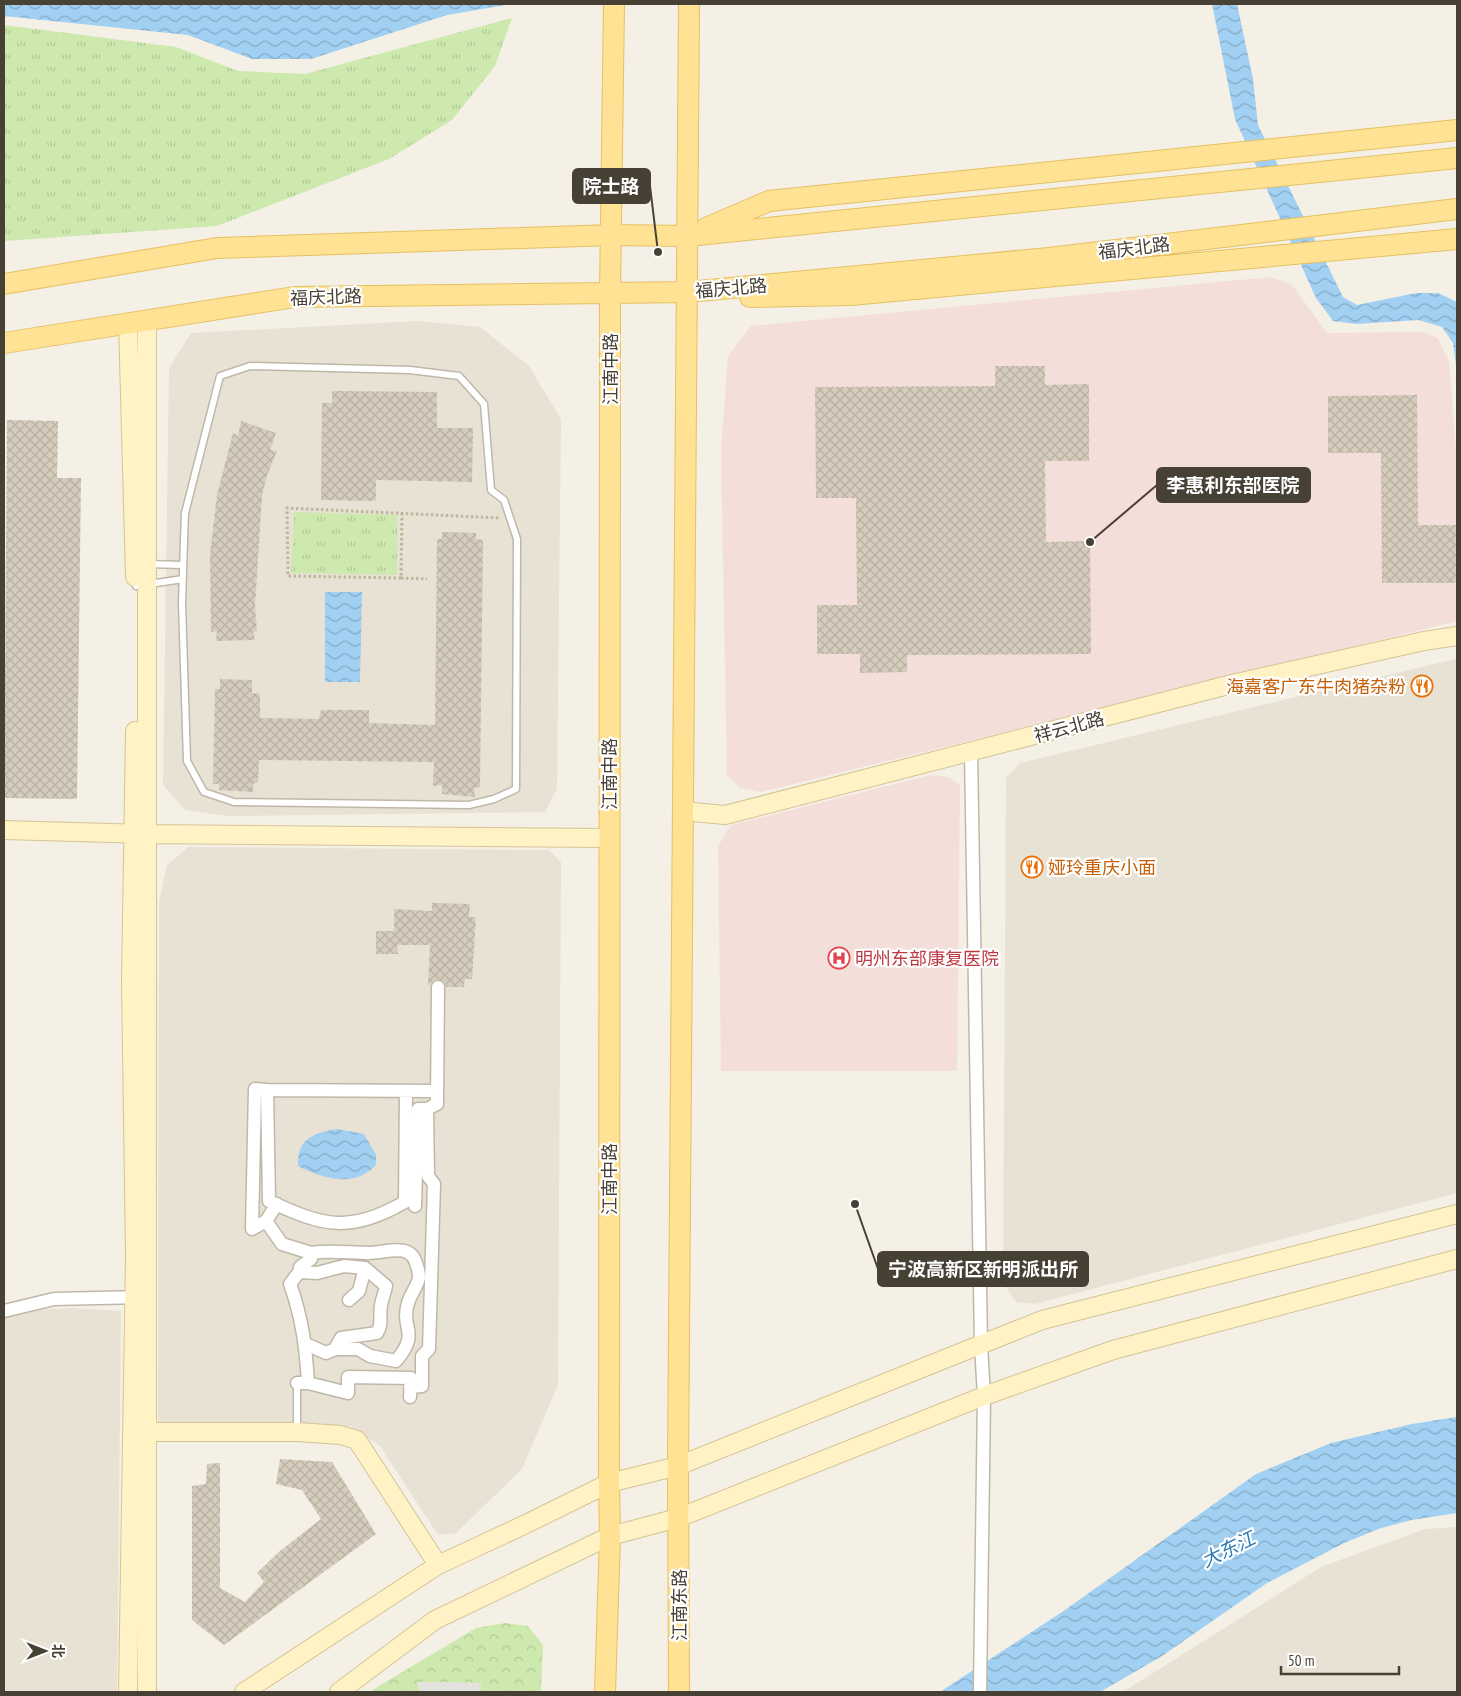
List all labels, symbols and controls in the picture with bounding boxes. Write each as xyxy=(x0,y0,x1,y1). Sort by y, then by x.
callout: 院士路 xyxy=(573,169,650,203)
text: 院士路 xyxy=(582,174,640,198)
street label: 福庆北路 xyxy=(1097,232,1171,264)
street label: 福庆北路 xyxy=(694,273,768,303)
street label: 福庆北路 xyxy=(290,284,362,310)
street label: 江南中路 xyxy=(599,333,622,405)
callout: 李惠利东部医院 xyxy=(1157,468,1310,502)
text: 李惠利东部医院 xyxy=(1166,473,1300,497)
restaurant icon: 海嘉客广东牛肉猪杂粉 xyxy=(1410,674,1434,698)
place label: 海嘉客广东牛肉猪杂粉 xyxy=(1226,675,1406,698)
street label: 祥云北路 xyxy=(1031,707,1107,747)
street label: 江南中路 xyxy=(598,738,621,810)
restaurant icon: 娅玲重庆小面 xyxy=(1020,855,1044,879)
place label: 娅玲重庆小面 xyxy=(1048,856,1156,879)
hospital icon: 明州东部康复医院 xyxy=(827,946,851,970)
place label: 明州东部康复医院 xyxy=(855,947,999,970)
street label: 江南中路 xyxy=(598,1143,621,1215)
callout: 宁波高新区新明派出所 xyxy=(878,1252,1088,1286)
text: 宁波高新区新明派出所 xyxy=(888,1257,1078,1281)
water label: 大东江 xyxy=(1197,1525,1261,1572)
street label: 江南东路 xyxy=(668,1569,691,1641)
north arrow xyxy=(20,1626,70,1676)
text: 北 xyxy=(49,1644,67,1658)
scale bar xyxy=(1281,1644,1398,1676)
text: 50 m xyxy=(1288,1651,1314,1670)

